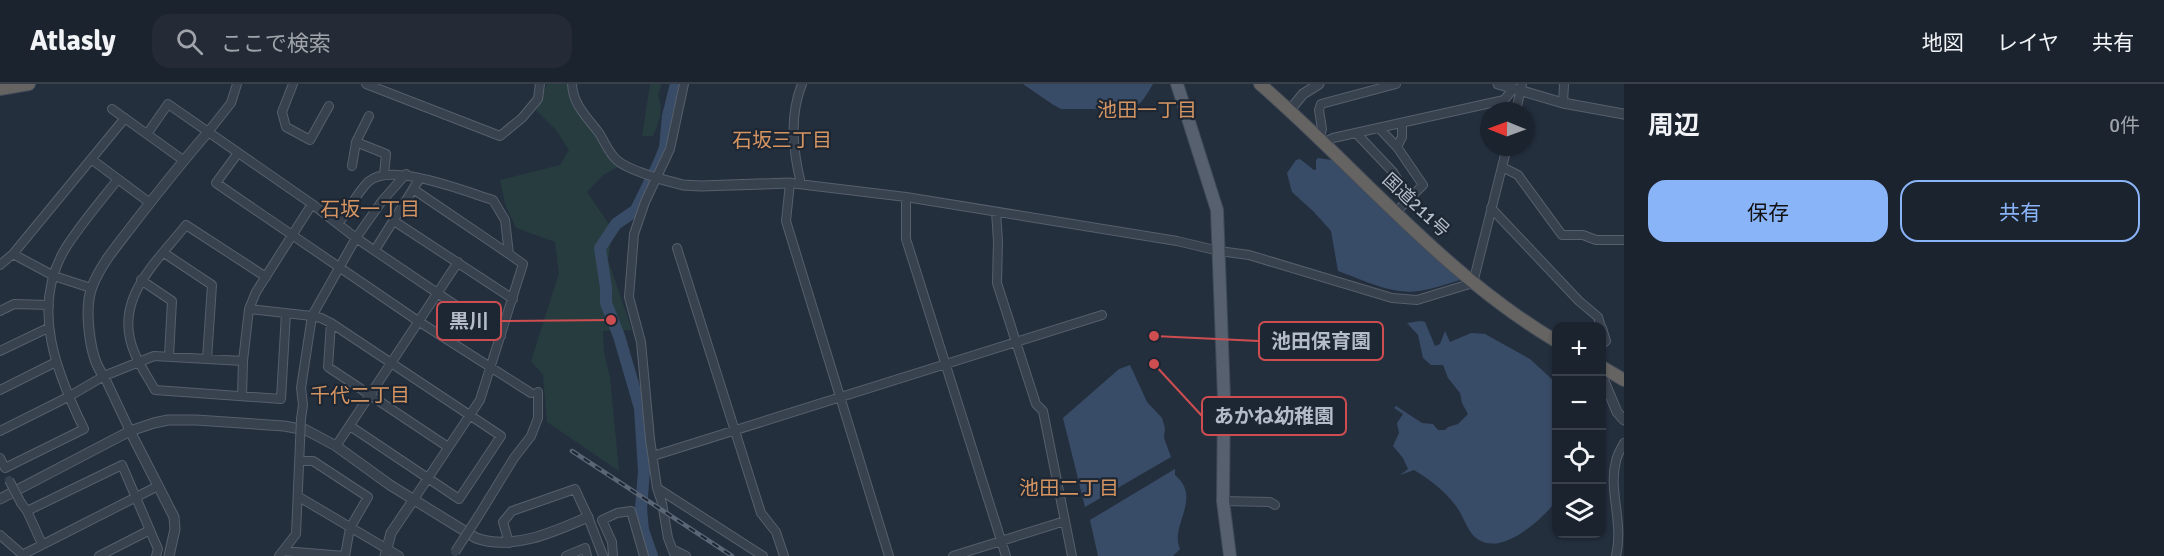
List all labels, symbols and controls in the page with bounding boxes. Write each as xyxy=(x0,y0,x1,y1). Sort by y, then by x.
search box xyxy=(152,14,572,68)
text: Atlasly xyxy=(30,24,116,58)
icon: search xyxy=(173,25,206,58)
text: ここで検索 xyxy=(221,30,331,57)
text: 地図 xyxy=(1922,30,1964,56)
text: レイヤ xyxy=(1997,30,2059,56)
text: 共有 xyxy=(2092,30,2134,56)
district label: 池田一丁目 xyxy=(1097,98,1197,123)
north arrow xyxy=(1480,102,1534,156)
text: 周辺 xyxy=(1648,110,1700,142)
text: 0件 xyxy=(2109,113,2140,138)
district label: 石坂三丁目 xyxy=(732,128,832,153)
street label: 国道211号 xyxy=(1378,169,1454,241)
button: 保存 xyxy=(1648,180,1888,242)
button: 共有 xyxy=(1900,180,2140,242)
district label: 石坂一丁目 xyxy=(320,197,420,222)
callout: 黒川 xyxy=(437,302,501,340)
text: 黒川 xyxy=(449,309,489,334)
callout: 池田保育園 xyxy=(1259,322,1383,360)
map controls xyxy=(1552,322,1606,538)
button: + xyxy=(1552,322,1606,376)
text: 池田保育園 xyxy=(1271,329,1371,354)
button: − xyxy=(1552,376,1606,430)
district label: 千代二丁目 xyxy=(310,383,410,408)
callout: あかね幼稚園 xyxy=(1202,397,1346,435)
text: あかね幼稚園 xyxy=(1214,404,1334,429)
button: locate xyxy=(1552,430,1606,484)
district label: 池田二丁目 xyxy=(1019,476,1119,501)
button: layers xyxy=(1552,484,1606,538)

